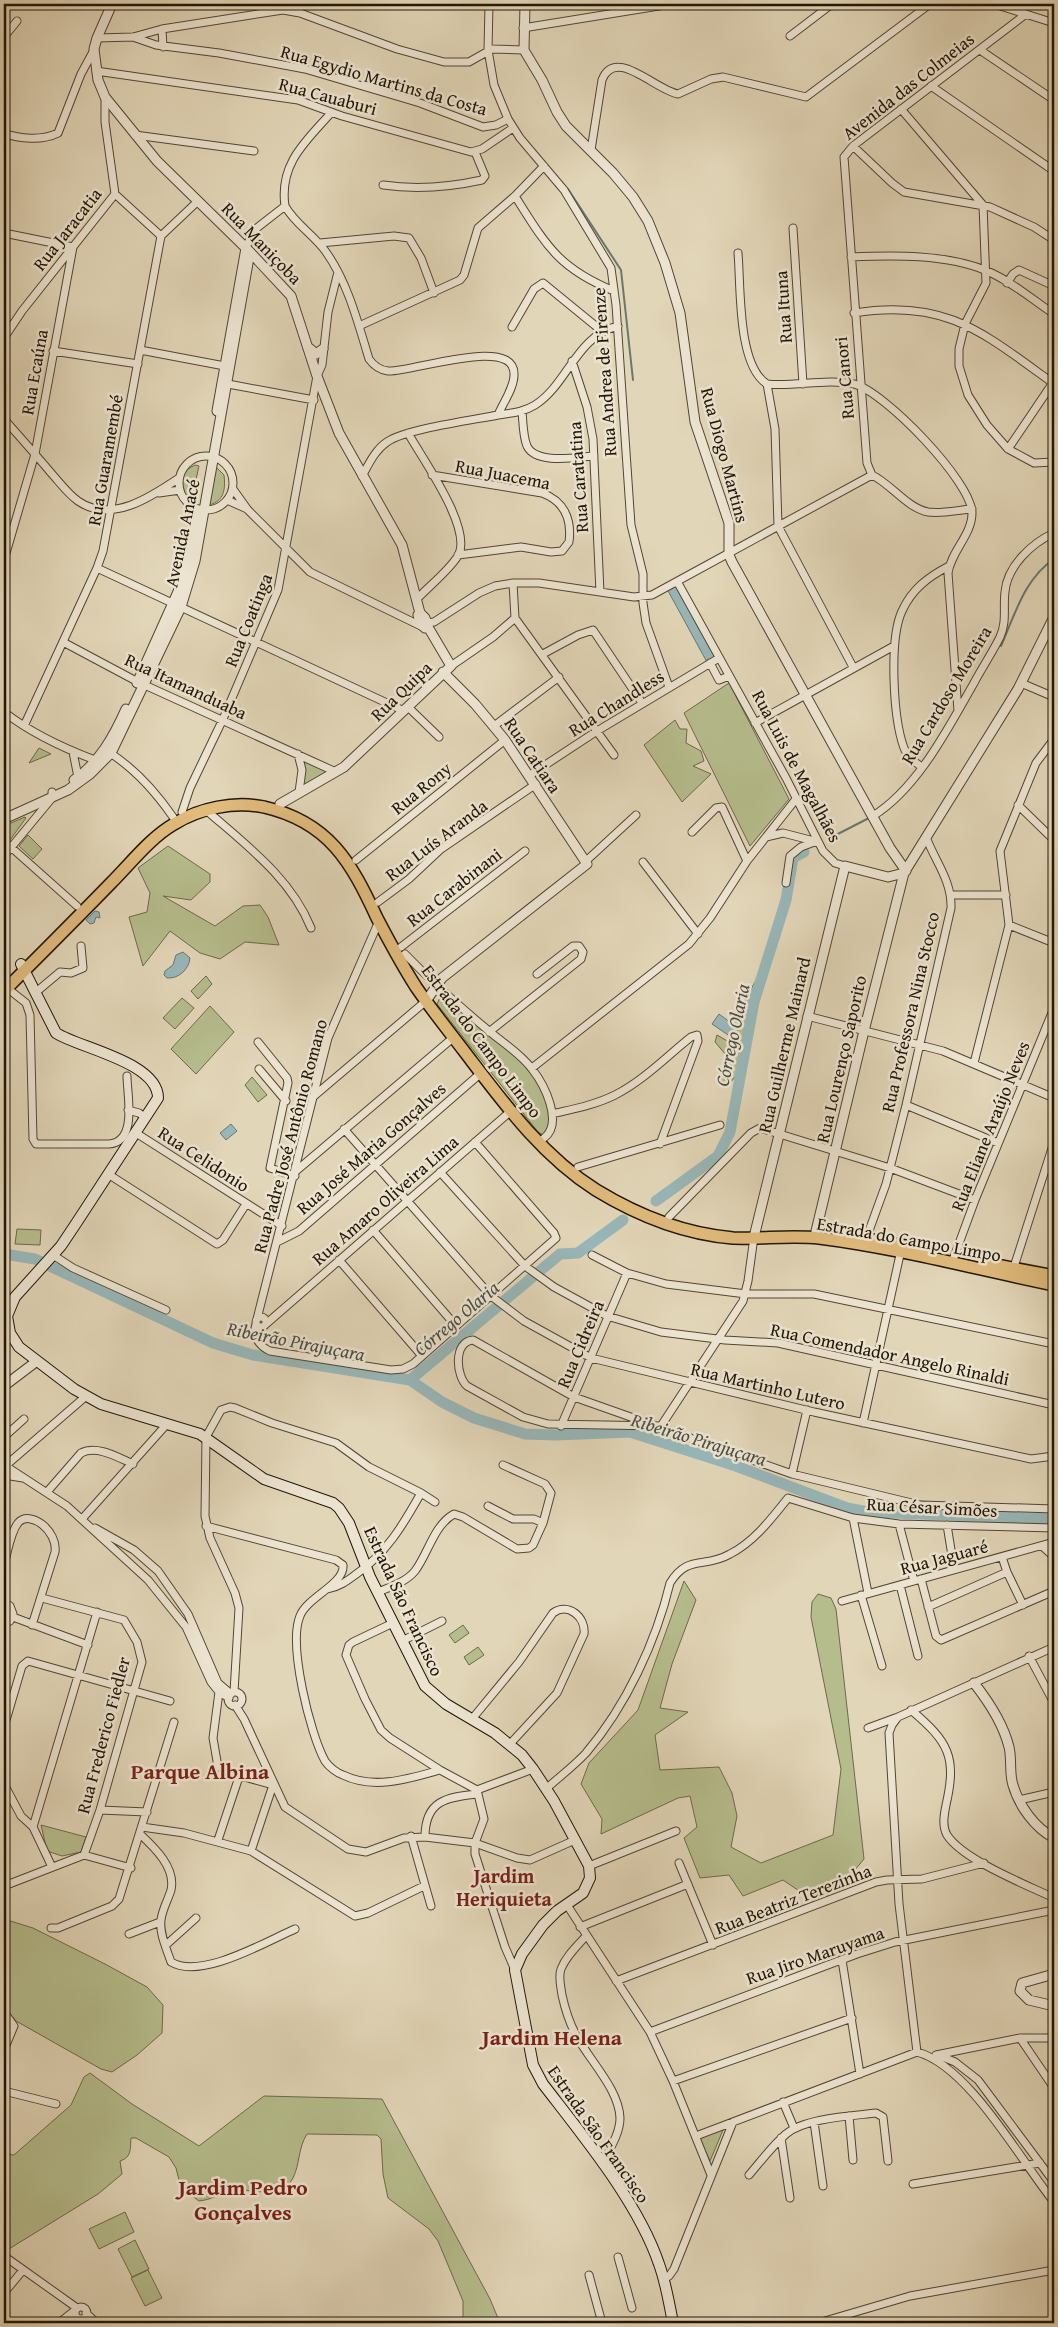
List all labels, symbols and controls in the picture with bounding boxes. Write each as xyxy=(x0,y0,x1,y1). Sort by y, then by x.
street label: Avenida das Colmeias xyxy=(836,26,980,146)
street label: Rua Egydio Martins da Costa xyxy=(278,38,491,123)
street label: Rua Cauaburi xyxy=(276,70,380,122)
street label: Rua Jaracatia xyxy=(26,181,108,276)
street label: Rua Maniçoba xyxy=(215,195,309,291)
street label: Rua Ituna xyxy=(767,269,799,344)
street label: Rua Andrea de Firenze xyxy=(585,287,623,457)
street label: Rua Ecaúna xyxy=(13,327,55,417)
street label: Rua Canori xyxy=(827,336,861,420)
street label: Rua Diogo Martins xyxy=(694,384,756,526)
street label: Rua Guaramembé xyxy=(80,392,130,528)
street label: Rua Caratatina xyxy=(561,420,595,534)
street label: Rua Juacema xyxy=(453,452,553,497)
street label: Avenida Anacé xyxy=(157,476,207,590)
street label: Rua Coatinga xyxy=(217,569,279,671)
street label: Rua Cardoso Moreira xyxy=(894,620,998,769)
street label: Rua Itamanduaba xyxy=(120,646,252,726)
street label: Rua Quipa xyxy=(364,654,438,727)
street label: Rua Chandless xyxy=(563,663,669,743)
street label: Rua Luis de Magalhães xyxy=(745,685,849,847)
street label: Rua Catiara xyxy=(498,712,569,799)
street label: Rua Rony xyxy=(385,755,457,821)
street label: Rua Luís Aranda xyxy=(379,792,493,888)
street label: Rua Carabinani xyxy=(400,841,508,933)
street label: Rua Professora Nina Stocco xyxy=(874,909,946,1115)
street label: Rua Guilherme Mainard xyxy=(751,954,817,1136)
street label: Estrada do Campo Limpo xyxy=(415,958,549,1124)
street label: Rua Lourenço Saporito xyxy=(809,973,873,1145)
water label: Córrego Olaria xyxy=(707,981,757,1089)
street label: Rua Padre José Antônio Romano xyxy=(246,1016,334,1256)
street label: Rua Eliane Araújo Neves xyxy=(943,1037,1037,1215)
street label: Rua José Maria Gonçalves xyxy=(290,1075,452,1221)
street label: Rua Celidonio xyxy=(153,1119,255,1199)
street label: Rua Amaro Oliveira Lima xyxy=(306,1128,465,1271)
street label: Estrada do Campo Limpo xyxy=(815,1210,1003,1268)
water label: Córrego Olaria xyxy=(407,1274,505,1362)
street label: Rua Cidreira xyxy=(549,1295,611,1392)
water label: Ribeirão Pirajuçara xyxy=(224,1314,368,1368)
street label: Rua Comendador Angelo Rinaldi xyxy=(768,1315,1012,1393)
street label: Rua Martinho Lutero xyxy=(688,1355,848,1417)
water label: Ribeirão Pirajuçara xyxy=(627,1405,770,1473)
street label: Rua César Simões xyxy=(866,1490,998,1524)
street label: Estrada São Francisco xyxy=(357,1521,451,1681)
street label: Rua Jaguaré xyxy=(897,1532,991,1582)
street label: Rua Frederico Fiedler xyxy=(69,1653,137,1816)
district label: Parque Albina xyxy=(131,1755,270,1787)
street label: Rua Beatriz Terezinha xyxy=(711,1857,876,1941)
district label: Jardim Heriquieta xyxy=(456,1861,553,1913)
street label: Rua Jiro Maruyama xyxy=(742,1919,888,1991)
district label: Jardim Helena xyxy=(478,2021,623,2053)
street label: Estrada São Francisco xyxy=(541,2060,657,2208)
district label: Jardim Pedro Gonçalves xyxy=(174,2171,308,2228)

